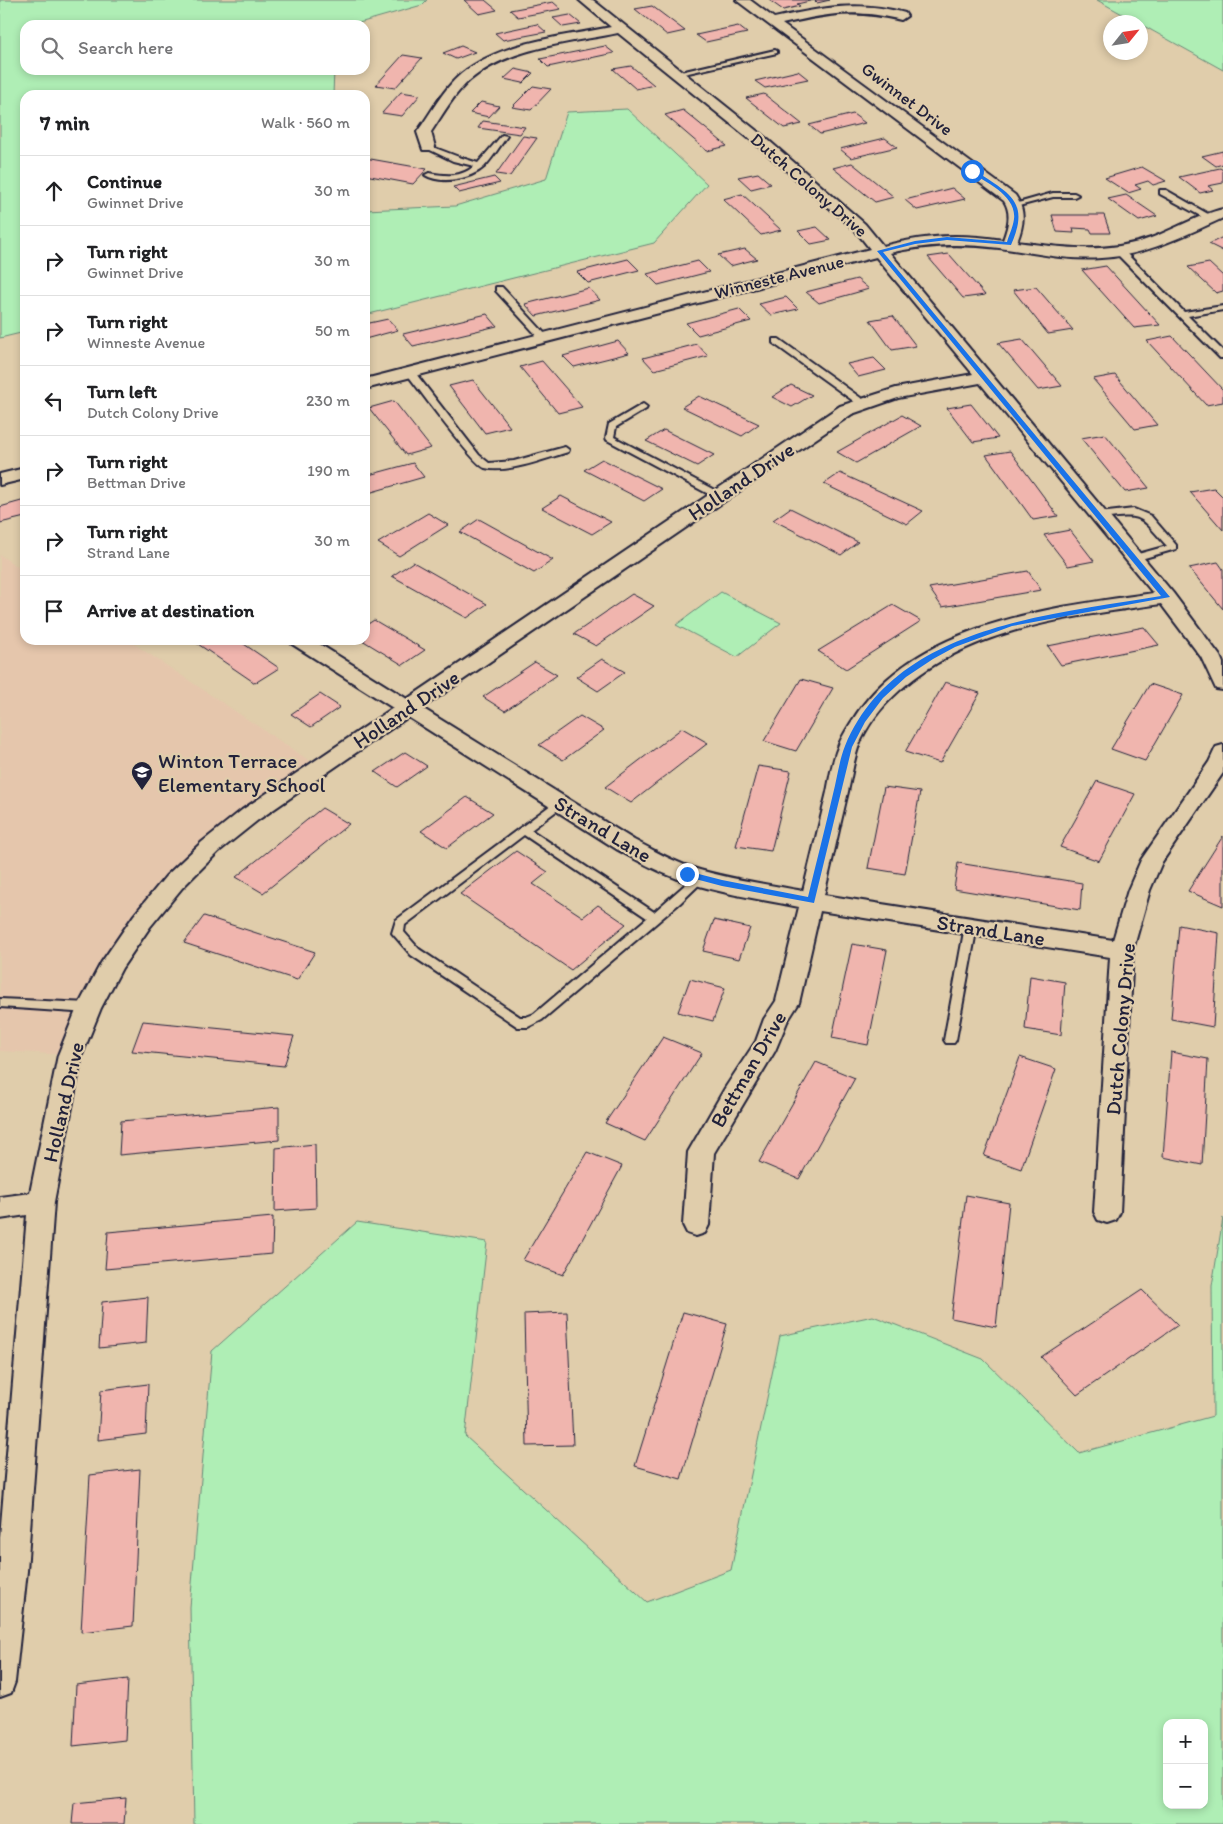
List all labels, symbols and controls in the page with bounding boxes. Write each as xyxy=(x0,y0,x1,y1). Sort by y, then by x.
north arrow xyxy=(1103,15,1148,60)
search box xyxy=(20,20,370,75)
icon: search xyxy=(38,34,66,62)
text: Search here xyxy=(78,36,173,59)
street label: Gwinnet Drive xyxy=(857,58,957,140)
text: 7 min xyxy=(40,110,89,135)
text: Walk · 560 m xyxy=(261,113,350,132)
street label: Dutch Colony Drive xyxy=(746,128,872,242)
route start xyxy=(961,160,984,183)
text: Continue xyxy=(87,170,162,193)
icon: ahead xyxy=(40,177,68,205)
text: 30 m xyxy=(314,181,350,200)
text: Gwinnet Drive xyxy=(87,193,184,212)
text: Turn right xyxy=(87,240,168,263)
icon: right xyxy=(40,247,68,275)
street label: Winneste Avenue xyxy=(712,250,846,304)
text: 30 m xyxy=(314,251,350,270)
text: Gwinnet Drive xyxy=(87,263,184,282)
text: Turn right xyxy=(87,310,168,333)
icon: right xyxy=(40,317,68,345)
text: 50 m xyxy=(315,321,350,340)
text: Winneste Avenue xyxy=(87,333,205,352)
text: Turn left xyxy=(87,380,157,403)
icon: left xyxy=(40,387,68,415)
text: 230 m xyxy=(306,391,350,410)
text: Dutch Colony Drive xyxy=(87,403,219,422)
street label: Holland Drive xyxy=(683,436,799,526)
text: Turn right xyxy=(87,450,168,473)
icon: right xyxy=(40,457,68,485)
text: 190 m xyxy=(307,461,350,480)
text: Bettman Drive xyxy=(87,473,186,492)
text: Turn right xyxy=(87,520,168,543)
icon: right xyxy=(40,527,68,555)
text: 30 m xyxy=(314,531,350,550)
text: Strand Lane xyxy=(87,543,170,562)
icon: arrive xyxy=(40,597,68,625)
text: Arrive at destination xyxy=(87,599,254,622)
street label: Holland Drive xyxy=(348,664,464,754)
place label: Winton Terrace Elementary School xyxy=(158,748,326,797)
school or university icon: Winton Terrace Elementary School xyxy=(130,760,154,791)
street label: Strand Lane xyxy=(550,790,656,868)
route end xyxy=(676,863,699,886)
street label: Strand Lane xyxy=(935,909,1047,951)
street label: Dutch Colony Drive xyxy=(1100,942,1140,1116)
street label: Bettman Drive xyxy=(705,1007,791,1131)
street label: Holland Drive xyxy=(37,1039,89,1165)
map controls xyxy=(1163,1719,1208,1809)
button: + xyxy=(1163,1719,1208,1764)
button: − xyxy=(1163,1764,1208,1809)

